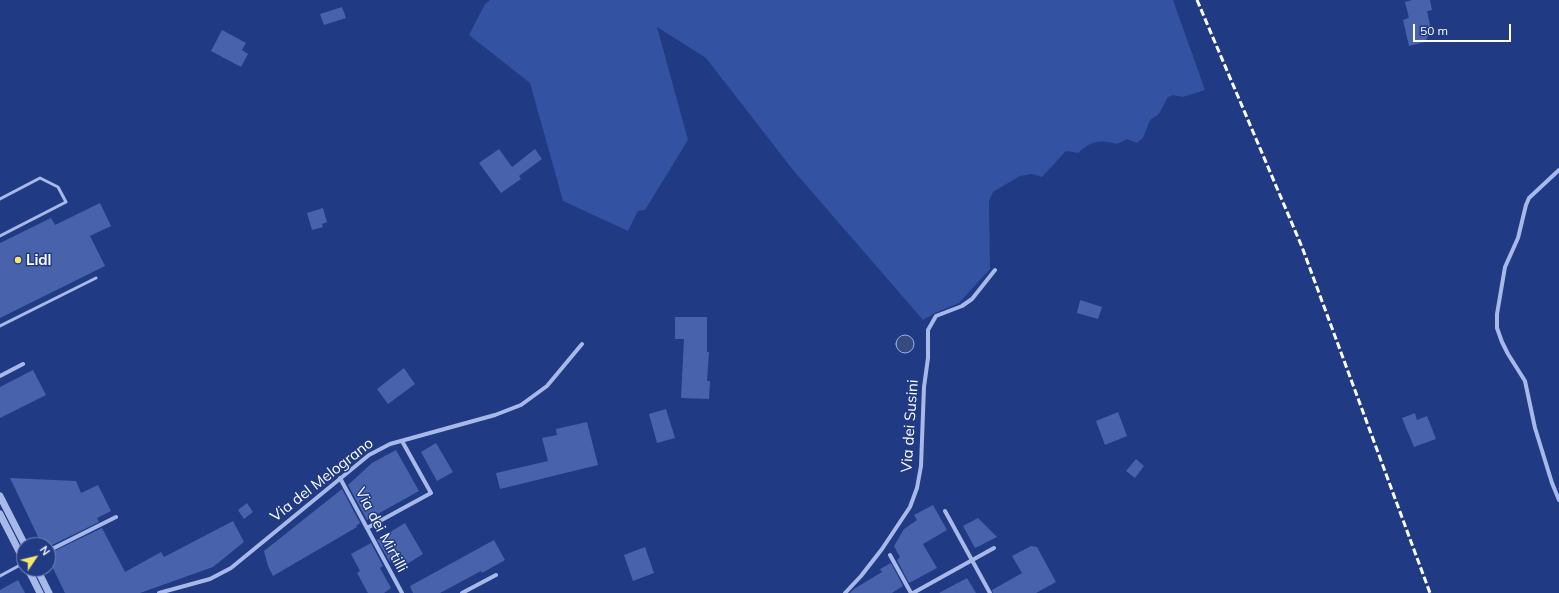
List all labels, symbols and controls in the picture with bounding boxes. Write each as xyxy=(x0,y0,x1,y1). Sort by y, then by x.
scale bar xyxy=(1415,16,1513,42)
text: 50 m xyxy=(1420,23,1448,38)
place label: Lidl xyxy=(26,251,52,269)
marker: Lidl xyxy=(13,255,23,265)
street label: Via dei Susini xyxy=(898,379,922,473)
street label: Via del Melograno xyxy=(267,434,377,526)
street label: Via dei Mirtilli xyxy=(351,485,411,575)
north arrow xyxy=(16,537,56,577)
text: N xyxy=(37,543,53,558)

